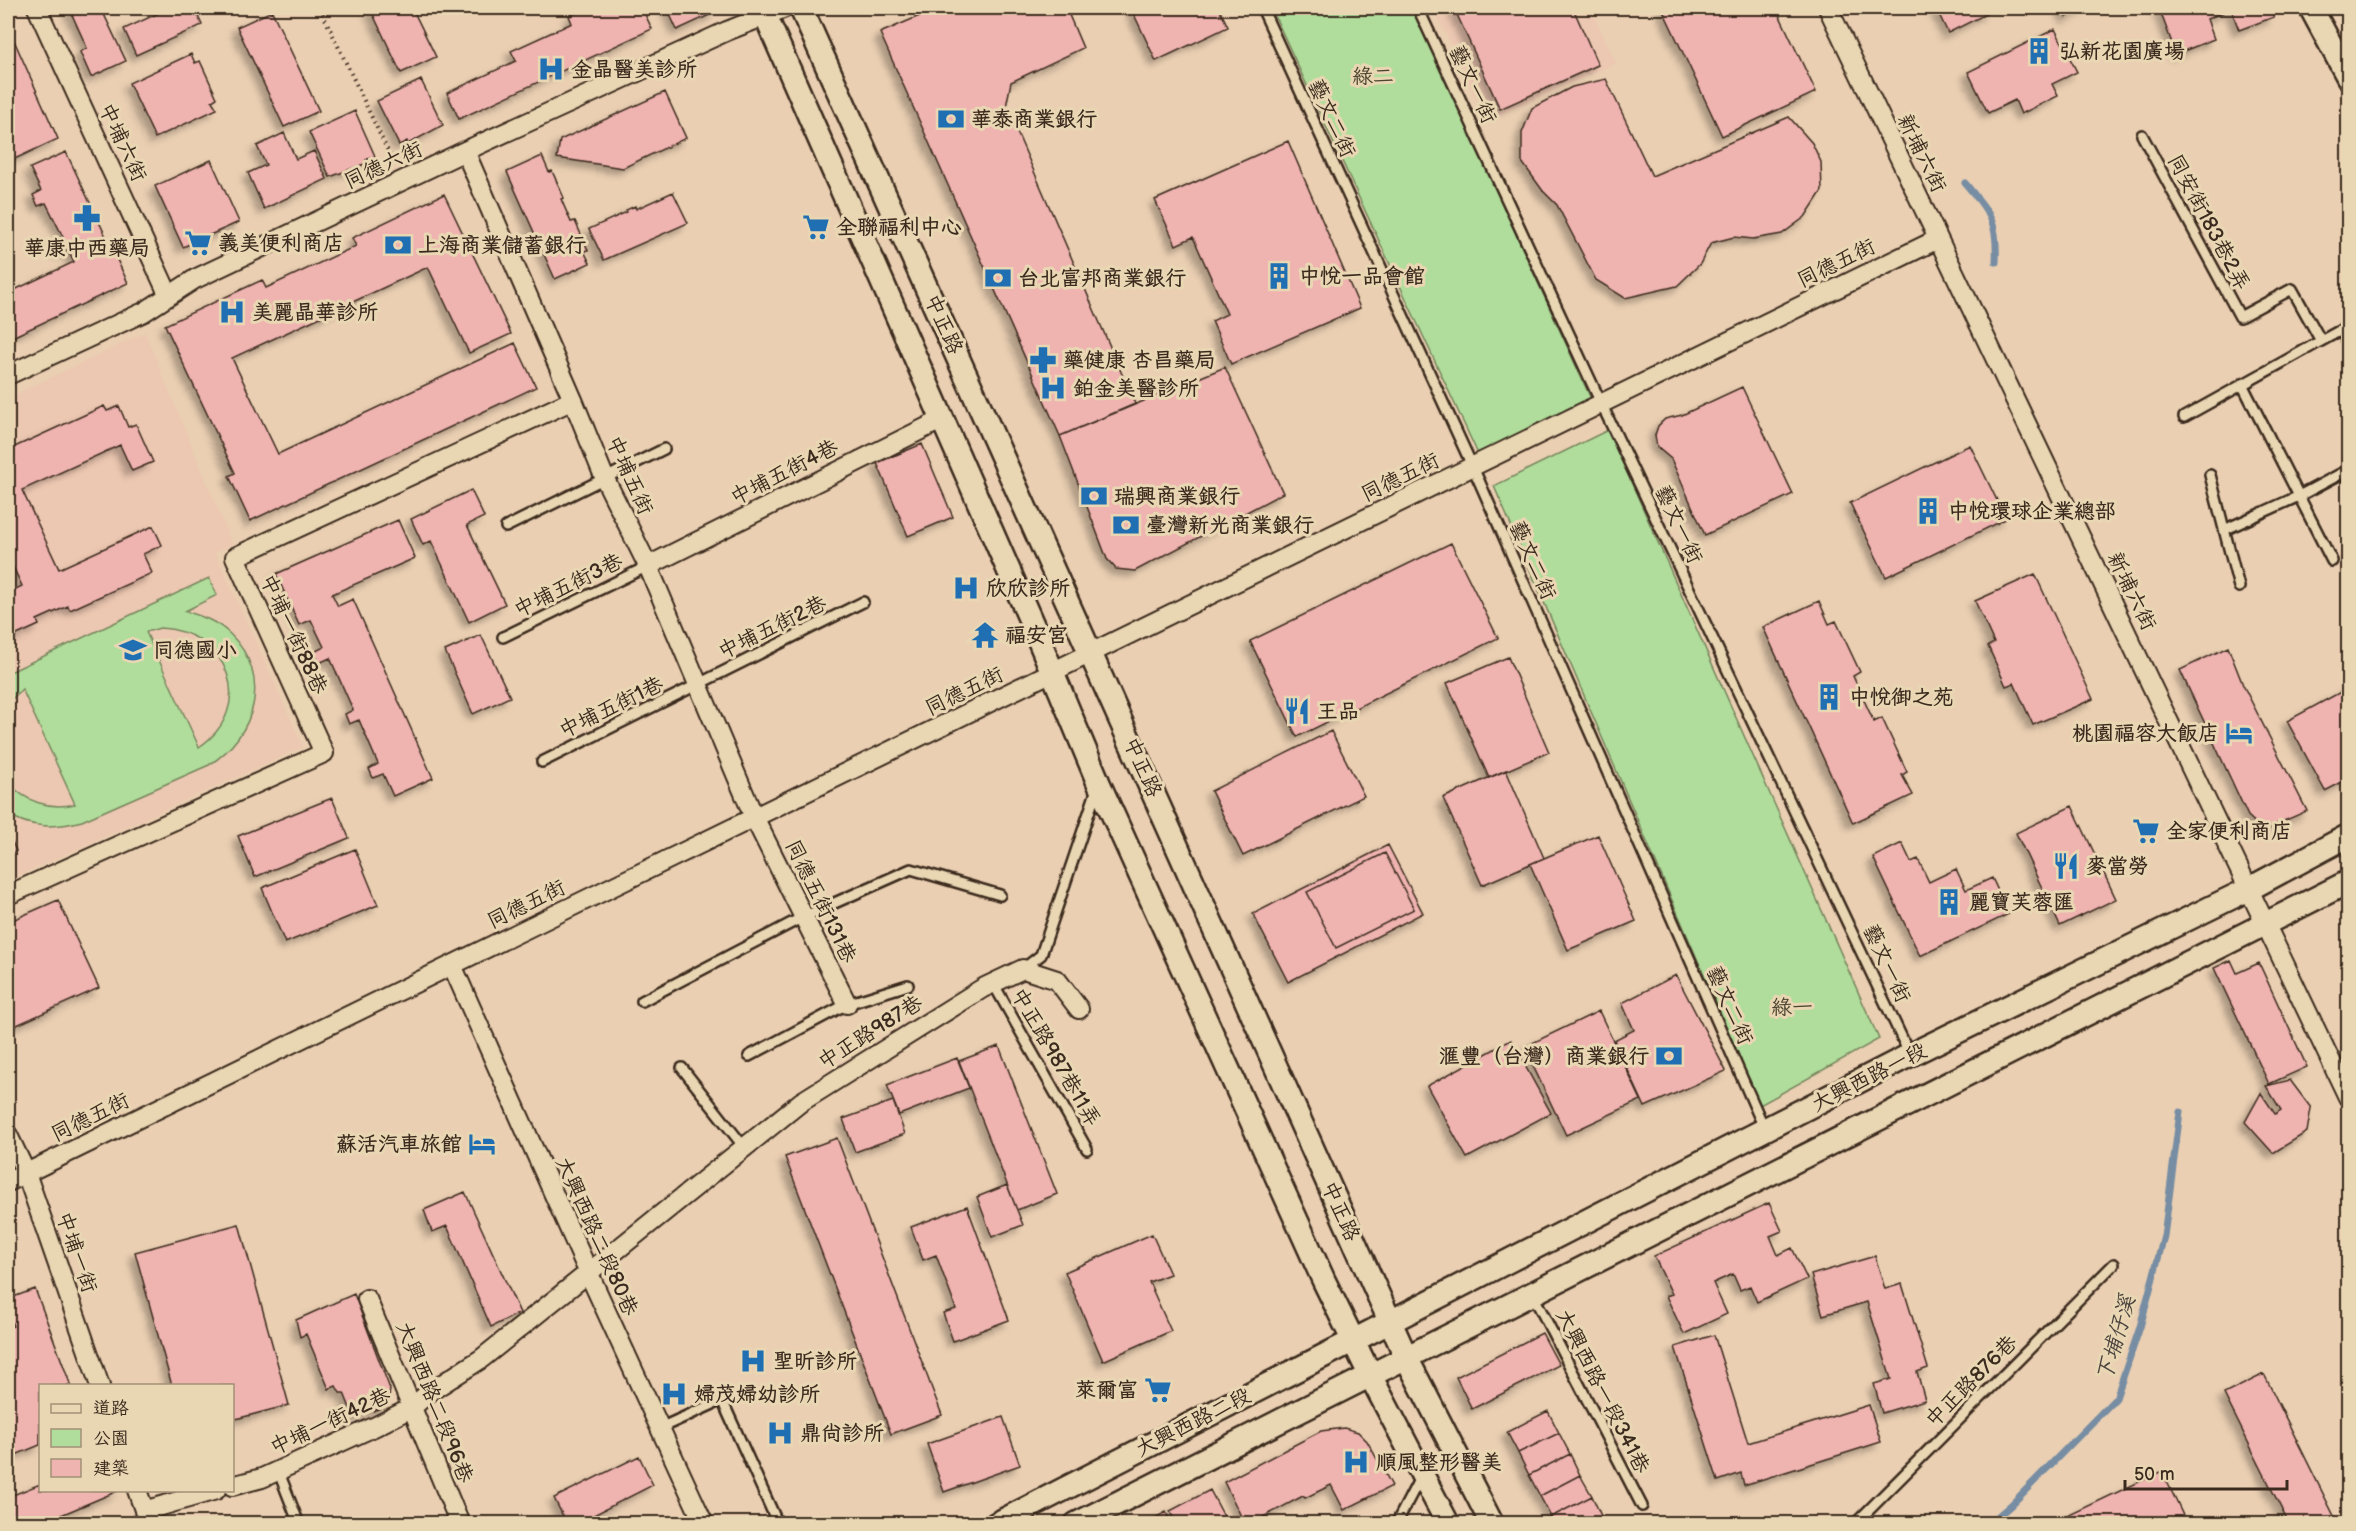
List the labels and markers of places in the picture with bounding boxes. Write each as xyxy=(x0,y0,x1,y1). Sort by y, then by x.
building icon: 弘新花園廣場 xyxy=(2024,36,2054,66)
place label: 弘新花園廣場 xyxy=(2059,39,2185,64)
hospital icon: 金晶醫美診所 xyxy=(536,54,566,84)
place label: 金晶醫美診所 xyxy=(571,57,697,82)
bank icon: 華泰商業銀行 xyxy=(936,104,966,134)
place label: 華泰商業銀行 xyxy=(971,107,1097,132)
pharmacy icon: 華康中西藥局 xyxy=(72,203,102,233)
supermarket icon: 全聯福利中心 xyxy=(801,212,831,242)
place label: 全聯福利中心 xyxy=(836,215,962,240)
supermarket icon: 義美便利商店 xyxy=(183,228,213,258)
bank icon: 上海商業儲蓄銀行 xyxy=(383,230,413,260)
place label: 義美便利商店 xyxy=(218,231,344,256)
place label: 上海商業儲蓄銀行 xyxy=(418,233,586,258)
place label: 華康中西藥局 xyxy=(24,236,150,261)
building icon: 中悅一品會館 xyxy=(1264,261,1294,291)
bank icon: 台北富邦商業銀行 xyxy=(983,263,1013,293)
place label: 中悅一品會館 xyxy=(1299,264,1425,289)
place label: 台北富邦商業銀行 xyxy=(1018,266,1186,291)
hospital icon: 美麗晶華診所 xyxy=(217,297,247,327)
place label: 美麗晶華診所 xyxy=(252,300,378,325)
pharmacy icon: 藥健康 杏昌藥局 xyxy=(1028,345,1058,375)
place label: 藥健康 杏昌藥局 xyxy=(1063,348,1216,373)
hospital icon: 鉑金美醫診所 xyxy=(1038,373,1068,403)
place label: 鉑金美醫診所 xyxy=(1073,376,1199,401)
bank icon: 瑞興商業銀行 xyxy=(1079,481,1109,511)
place label: 瑞興商業銀行 xyxy=(1114,484,1240,509)
building icon: 中悅環球企業總部 xyxy=(1913,496,1943,526)
place label: 中悅環球企業總部 xyxy=(1948,499,2116,524)
bank icon: 臺灣新光商業銀行 xyxy=(1111,510,1141,540)
place label: 臺灣新光商業銀行 xyxy=(1146,513,1314,538)
hospital icon: 欣欣診所 xyxy=(951,573,981,603)
place label: 欣欣診所 xyxy=(986,576,1070,601)
temple icon: 福安宮 xyxy=(970,620,1000,650)
place label: 福安宮 xyxy=(1005,623,1068,648)
school or university icon: 同德國小 xyxy=(118,635,148,665)
place label: 同德國小 xyxy=(153,638,237,663)
building icon: 中悅御之苑 xyxy=(1814,682,1844,712)
place label: 中悅御之苑 xyxy=(1849,685,1954,710)
restaurant icon: 王品 xyxy=(1282,696,1312,726)
place label: 王品 xyxy=(1317,699,1359,724)
hotel icon: 桃園福容大飯店 xyxy=(2224,718,2254,748)
place label: 桃園福容大飯店 xyxy=(2072,721,2219,746)
supermarket icon: 全家便利商店 xyxy=(2131,816,2161,846)
place label: 全家便利商店 xyxy=(2166,819,2292,844)
restaurant icon: 麥當勞 xyxy=(2051,851,2081,881)
place label: 麥當勞 xyxy=(2086,854,2149,879)
building icon: 麗寶芙蓉匯 xyxy=(1934,887,1964,917)
place label: 麗寶芙蓉匯 xyxy=(1969,890,2074,915)
bank icon: 滙豐（台灣）商業銀行 xyxy=(1654,1041,1684,1071)
place label: 滙豐（台灣）商業銀行 xyxy=(1439,1044,1649,1069)
hotel icon: 蘇活汽車旅館 xyxy=(467,1129,497,1159)
place label: 蘇活汽車旅館 xyxy=(336,1132,462,1157)
hospital icon: 聖昕診所 xyxy=(738,1346,768,1376)
place label: 聖昕診所 xyxy=(773,1349,857,1374)
supermarket icon: 萊爾富 xyxy=(1143,1375,1173,1405)
place label: 萊爾富 xyxy=(1075,1378,1138,1403)
hospital icon: 婦茂婦幼診所 xyxy=(659,1379,689,1409)
place label: 婦茂婦幼診所 xyxy=(694,1382,820,1407)
hospital icon: 鼎尚診所 xyxy=(765,1418,795,1448)
place label: 鼎尚診所 xyxy=(800,1421,884,1446)
hospital icon: 順風整形醫美 xyxy=(1341,1447,1371,1477)
place label: 順風整形醫美 xyxy=(1376,1450,1502,1475)

